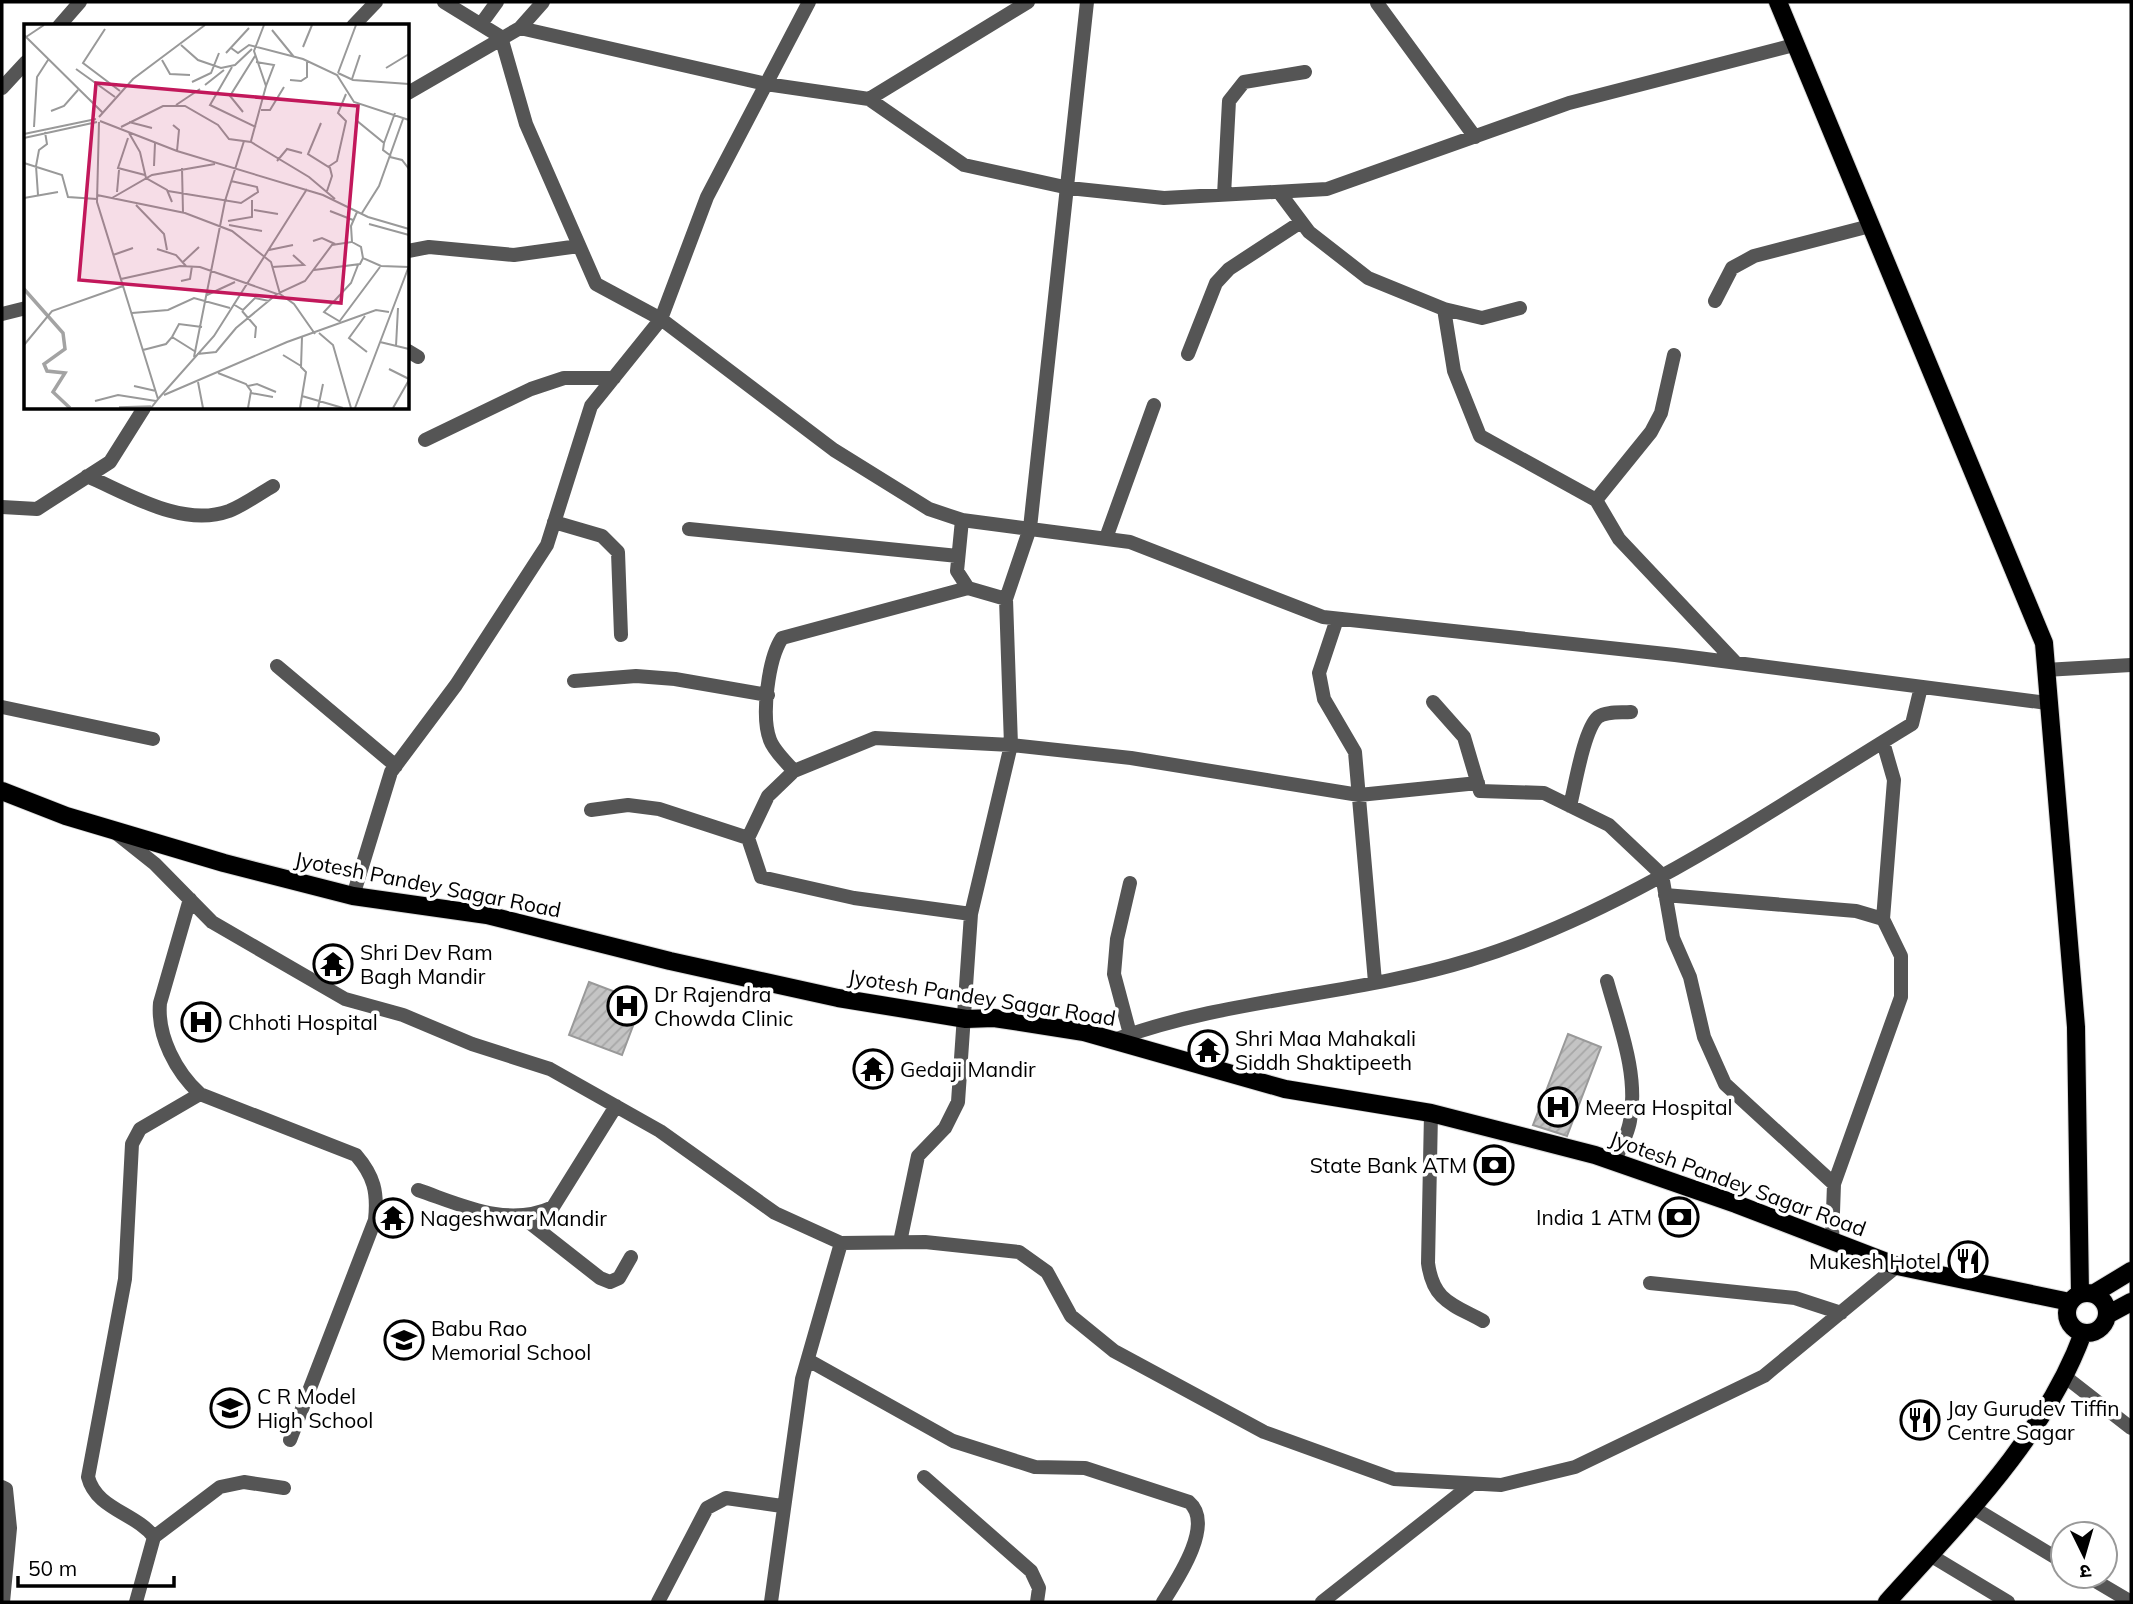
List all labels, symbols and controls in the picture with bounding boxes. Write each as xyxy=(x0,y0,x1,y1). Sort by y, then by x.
inset map xyxy=(24,24,410,410)
street label: Jyotesh Pandey Sagar Road xyxy=(293,845,563,923)
place label: Shri Dev Ram Bagh Mandir xyxy=(360,939,493,989)
temple icon: Shri Dev Ram Bagh Mandir xyxy=(312,943,354,985)
street label: Jyotesh Pandey Sagar Road xyxy=(846,963,1118,1031)
place label: Dr Rajendra Chowda Clinic xyxy=(654,981,793,1031)
hospital icon: Dr Rajendra Chowda Clinic xyxy=(606,985,648,1027)
hospital icon: Chhoti Hospital xyxy=(180,1001,222,1043)
place label: Chhoti Hospital xyxy=(228,1009,378,1035)
place label: Shri Maa Mahakali Siddh Shaktipeeth xyxy=(1235,1025,1416,1075)
temple icon: Shri Maa Mahakali Siddh Shaktipeeth xyxy=(1187,1029,1229,1071)
temple icon: Gedaji Mandir xyxy=(852,1048,894,1090)
place label: Gedaji Mandir xyxy=(900,1056,1036,1082)
hospital icon: Meera Hospital xyxy=(1537,1086,1579,1128)
place label: Meera Hospital xyxy=(1585,1094,1733,1120)
street label: Jyotesh Pandey Sagar Road xyxy=(1606,1124,1870,1242)
bank icon: State Bank ATM xyxy=(1473,1144,1515,1186)
place label: State Bank ATM xyxy=(1310,1152,1467,1178)
bank icon: India 1 ATM xyxy=(1658,1196,1700,1238)
temple icon: Nageshwar Mandir xyxy=(372,1197,414,1239)
place label: India 1 ATM xyxy=(1536,1204,1652,1230)
place label: Nageshwar Mandir xyxy=(420,1205,607,1231)
restaurant icon: Mukesh Hotel xyxy=(1947,1240,1989,1282)
place label: Mukesh Hotel xyxy=(1809,1248,1941,1274)
place label: Babu Rao Memorial School xyxy=(431,1315,591,1365)
school or university icon: Babu Rao Memorial School xyxy=(383,1319,425,1361)
place label: C R Model High School xyxy=(257,1383,373,1433)
school or university icon: C R Model High School xyxy=(209,1387,251,1429)
place label: Jay Gurudev Tiffin Centre Sagar xyxy=(1947,1395,2120,1445)
restaurant icon: Jay Gurudev Tiffin Centre Sagar xyxy=(1899,1399,1941,1441)
north arrow xyxy=(2049,1520,2119,1590)
scale bar xyxy=(18,1544,173,1588)
text: 50 m xyxy=(28,1555,77,1581)
text: उ xyxy=(2078,1559,2092,1584)

